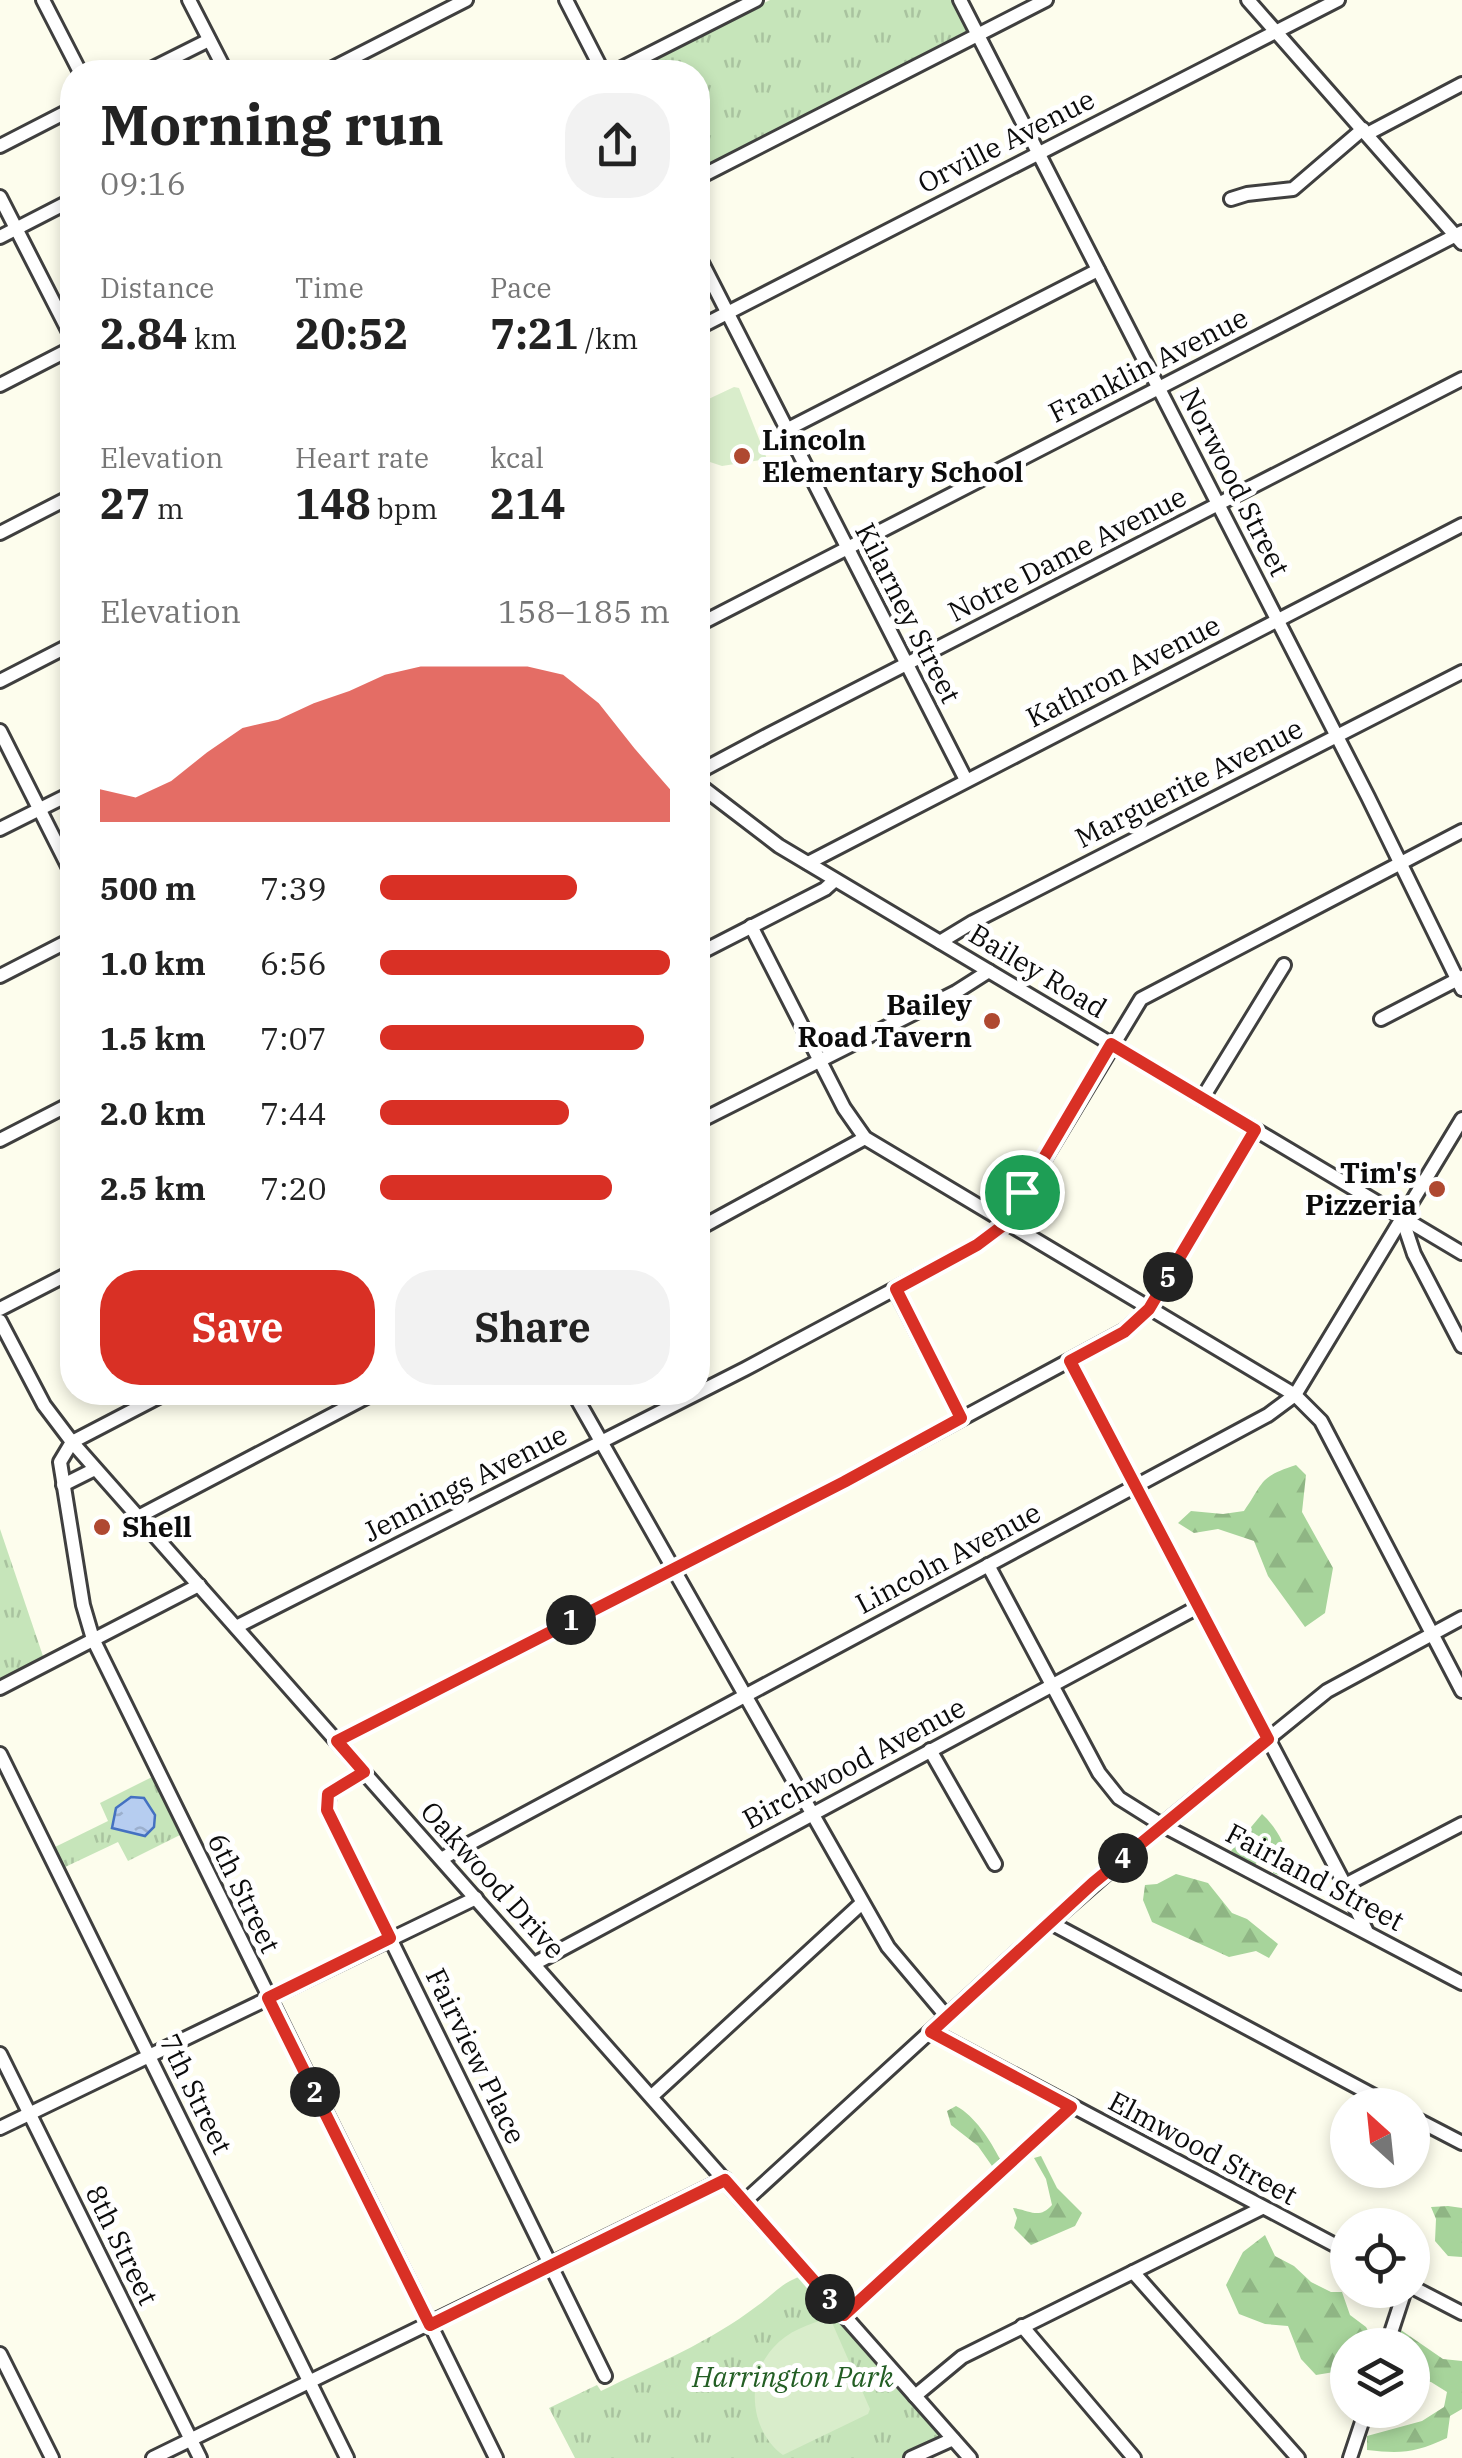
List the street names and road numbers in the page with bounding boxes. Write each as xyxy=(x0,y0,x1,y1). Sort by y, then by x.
street label: Orville Avenue xyxy=(911,80,1101,201)
street label: Franklin Avenue xyxy=(1042,298,1254,431)
street label: Norwood Street xyxy=(1172,381,1299,582)
street label: Notre Dame Avenue xyxy=(941,477,1192,630)
street label: Kilarney Street xyxy=(847,516,970,709)
street label: Kathron Avenue xyxy=(1020,606,1226,735)
street label: Marguerite Avenue xyxy=(1069,709,1309,856)
street label: Bailey Road xyxy=(963,915,1114,1026)
street label: Jennings Avenue xyxy=(357,1415,573,1550)
street label: Lincoln Avenue xyxy=(849,1493,1047,1622)
street label: Birchwood Avenue xyxy=(736,1688,972,1837)
street label: Oakwood Drive xyxy=(413,1793,574,1966)
street label: Fairland Street xyxy=(1220,1814,1411,1939)
street label: 6th Street xyxy=(199,1827,289,1959)
street label: Fairview Place xyxy=(418,1962,535,2150)
street label: 7th Street xyxy=(151,2028,241,2160)
street label: Elmwood Street xyxy=(1102,2082,1304,2213)
street label: 8th Street xyxy=(77,2179,167,2311)

